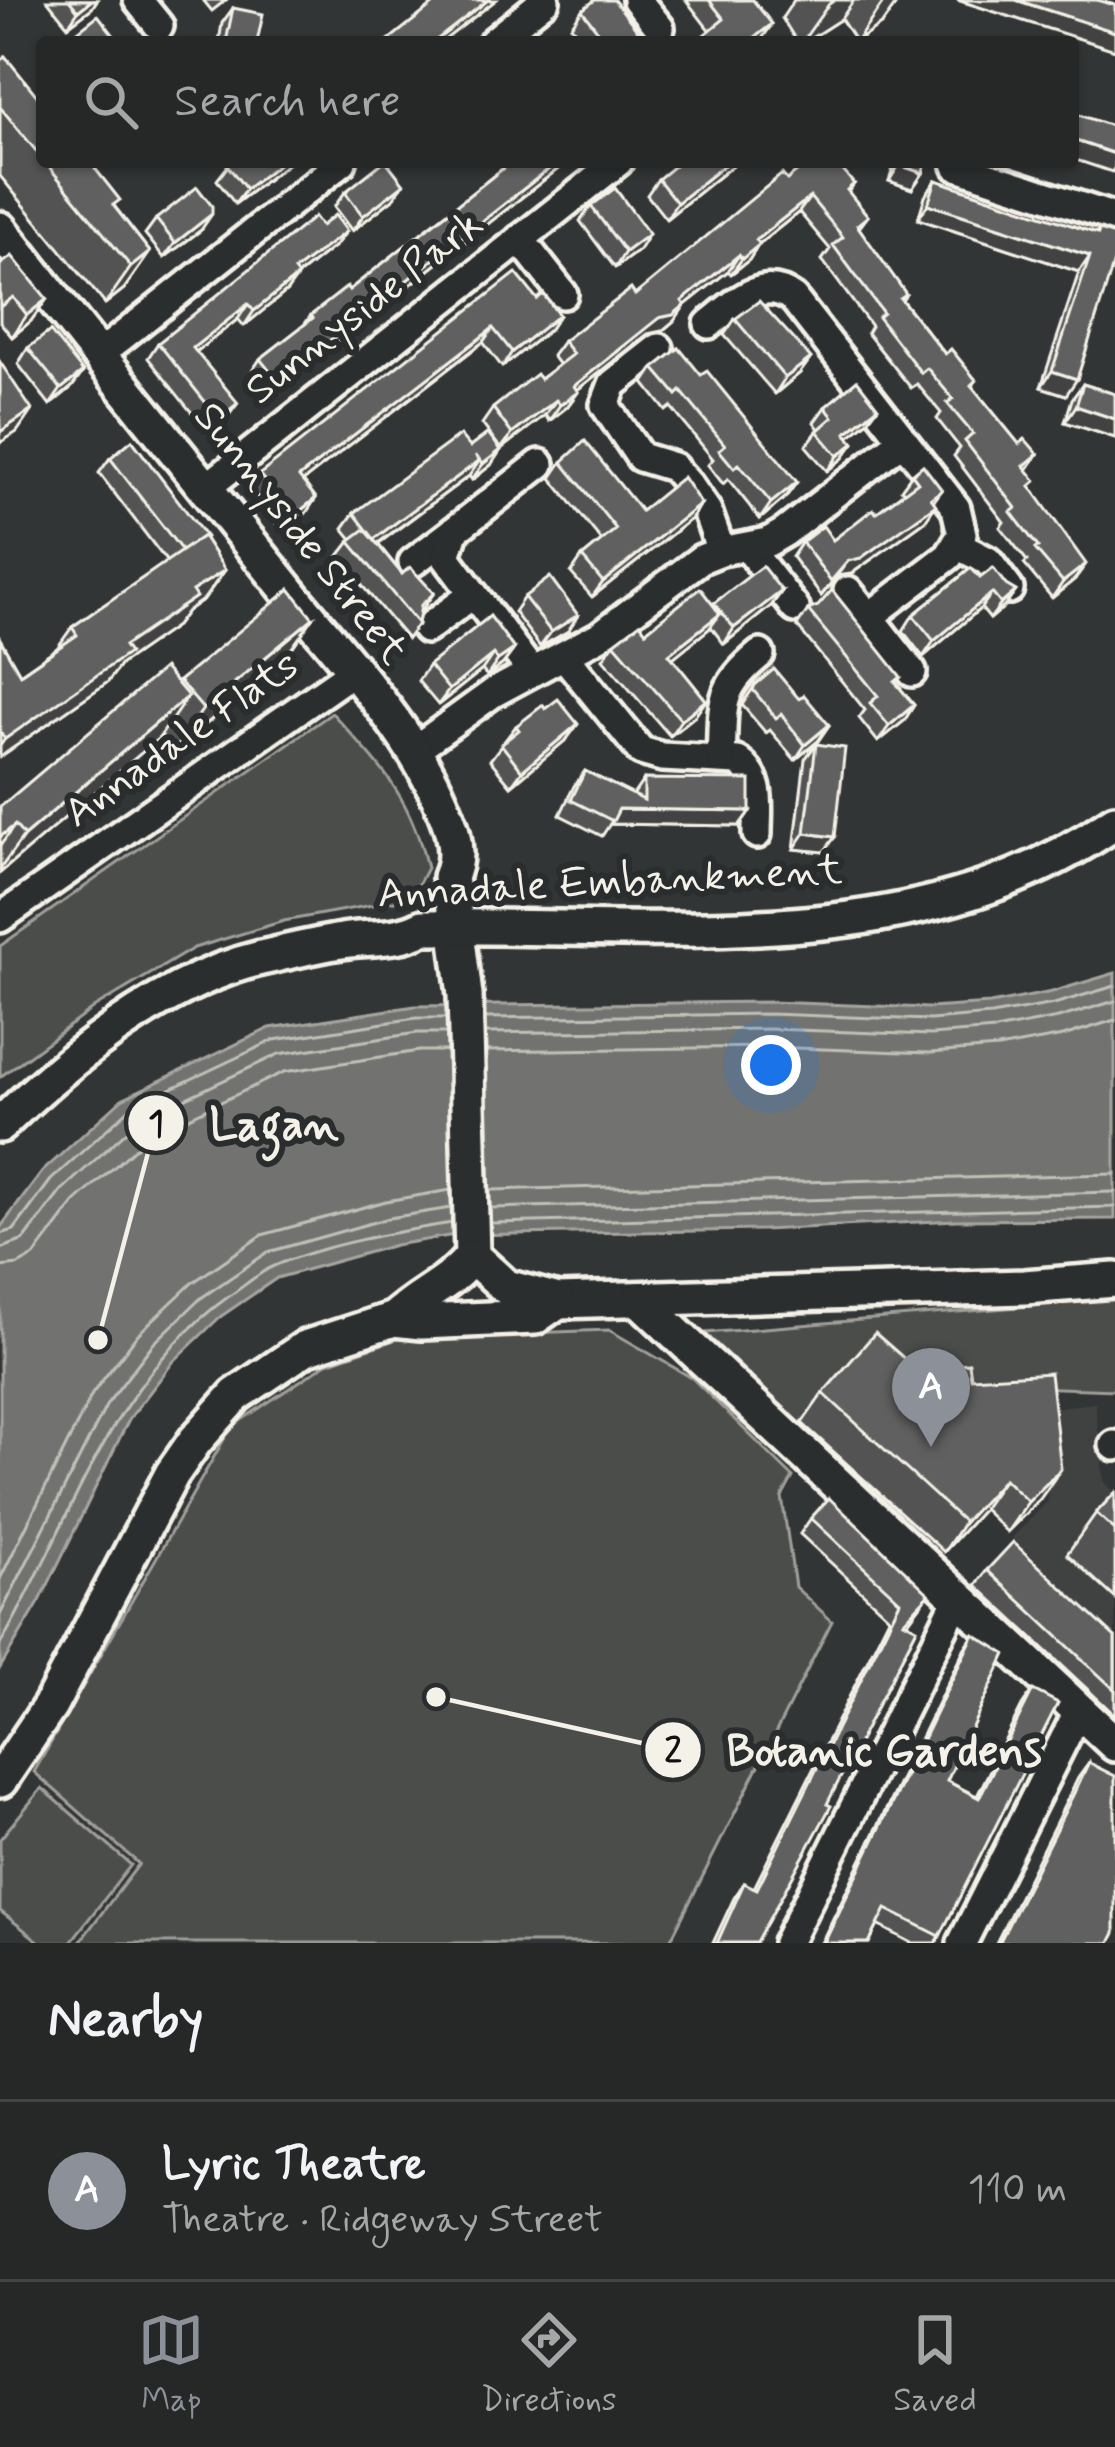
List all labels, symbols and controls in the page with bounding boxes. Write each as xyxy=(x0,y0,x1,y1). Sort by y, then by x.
search box xyxy=(36,36,1079,168)
icon: search xyxy=(78,69,144,135)
text: Search here xyxy=(174,73,401,132)
street label: Sunnyside Park xyxy=(235,198,495,418)
street label: Sunnyside Street xyxy=(180,391,420,677)
street label: Annadale Flats xyxy=(54,639,310,841)
street label: Annadale Embankment xyxy=(376,843,844,923)
your location xyxy=(741,1035,801,1095)
callout: Lagan xyxy=(126,1082,363,1163)
text: Lagan xyxy=(210,1097,339,1162)
text: 1 xyxy=(148,1102,164,1149)
pin: A xyxy=(892,1348,970,1447)
callout: Botanic Gardens xyxy=(643,1709,1064,1790)
text: Botanic Gardens xyxy=(726,1723,1042,1782)
text: 2 xyxy=(664,1729,682,1776)
text: Nearby xyxy=(48,1988,203,2054)
text: Lyric Theatre xyxy=(162,2136,426,2195)
text: A xyxy=(74,2165,100,2216)
text: 110 m xyxy=(968,2165,1067,2216)
text: Theatre · Ridgeway Street xyxy=(162,2195,603,2246)
tab: Map xyxy=(138,2307,204,2423)
tab: Directions xyxy=(481,2307,617,2423)
tab: Saved xyxy=(893,2307,977,2423)

